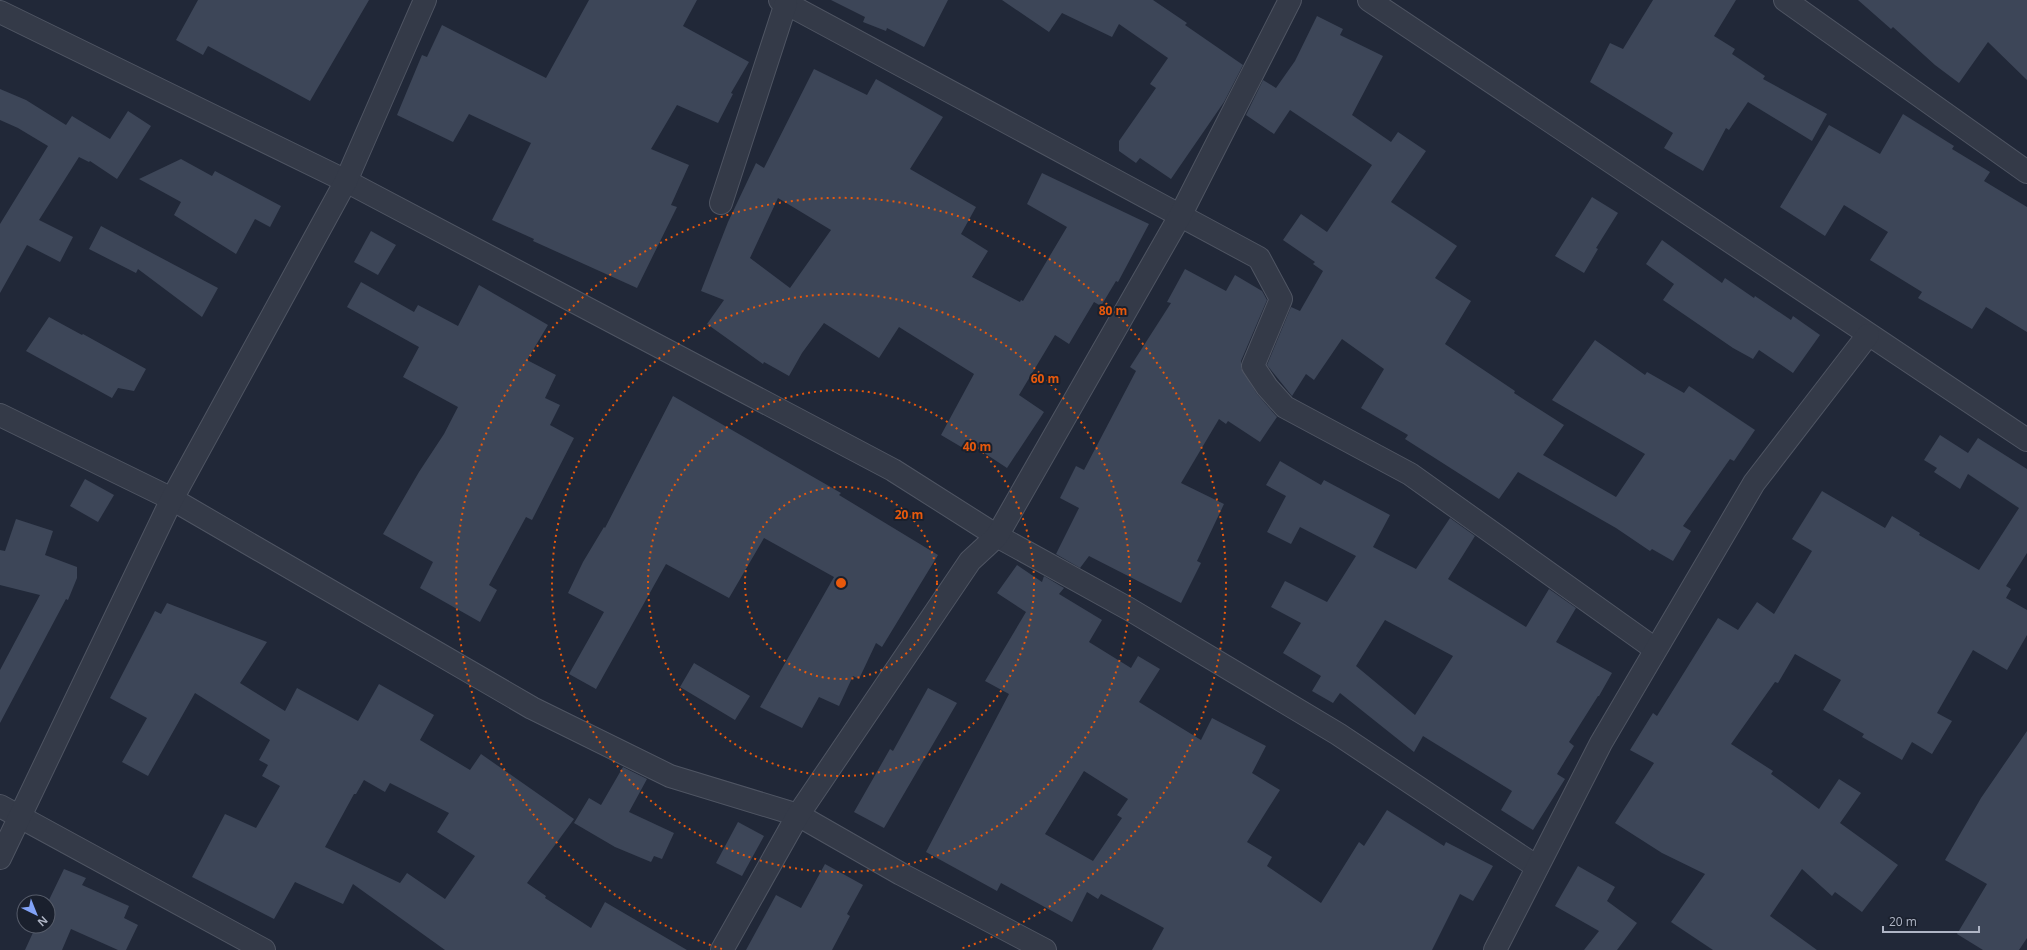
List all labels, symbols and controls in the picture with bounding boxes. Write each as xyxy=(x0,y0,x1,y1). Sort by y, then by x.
text: 80 m xyxy=(1099,302,1127,319)
text: 60 m xyxy=(1031,370,1059,387)
text: 40 m xyxy=(963,438,991,455)
text: 20 m xyxy=(895,506,923,523)
centre of rings xyxy=(834,576,848,590)
north arrow xyxy=(16,894,56,934)
scale bar xyxy=(1883,908,1979,934)
text: N xyxy=(35,913,52,930)
text: 20 m xyxy=(1889,913,1917,930)

